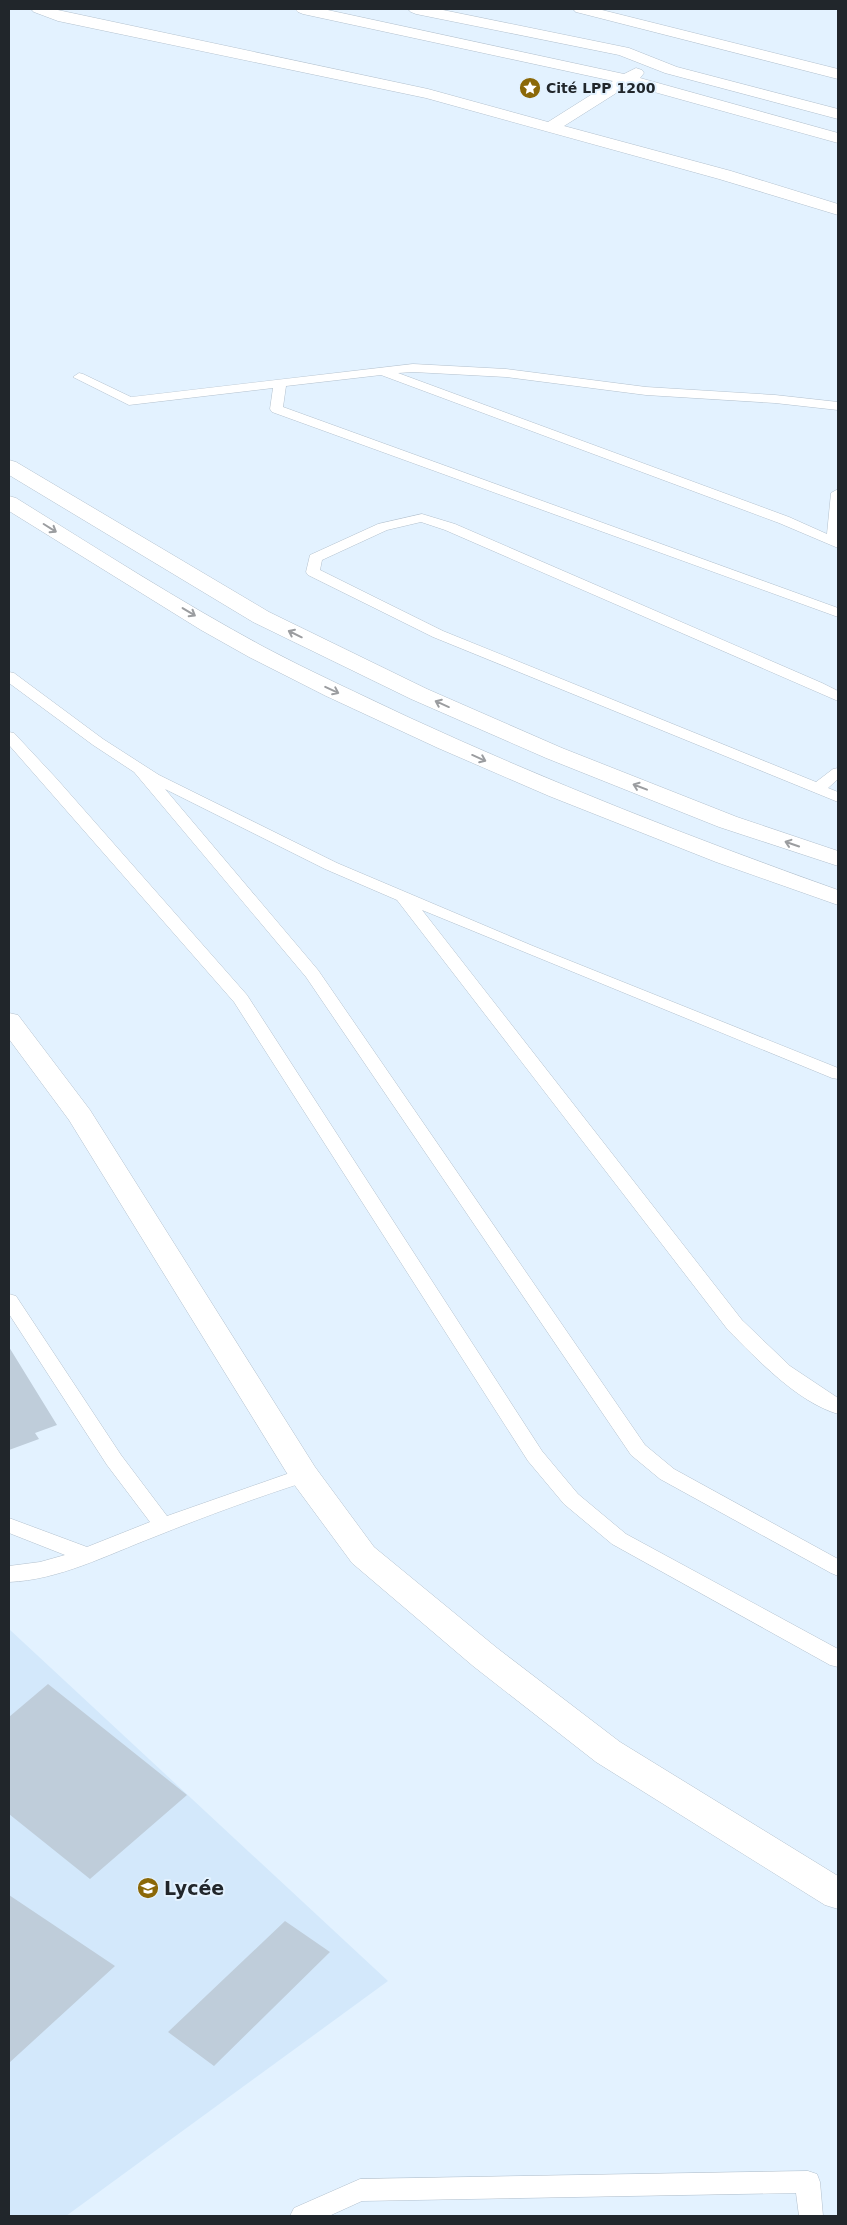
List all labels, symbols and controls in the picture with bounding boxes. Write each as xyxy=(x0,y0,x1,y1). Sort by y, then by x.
place icon: Cité LPP 1200 xyxy=(518,76,542,100)
place label: Cité LPP 1200 xyxy=(546,80,656,96)
one-way arrow xyxy=(43,524,57,534)
one-way arrow xyxy=(182,608,196,618)
one-way arrow xyxy=(288,629,303,638)
one-way arrow xyxy=(324,686,339,695)
one-way arrow xyxy=(435,698,450,708)
one-way arrow xyxy=(471,753,486,763)
one-way arrow xyxy=(633,782,648,791)
one-way arrow xyxy=(785,839,800,848)
school or university icon: Lycée xyxy=(136,1876,160,1900)
place label: Lycée xyxy=(164,1877,224,1899)

